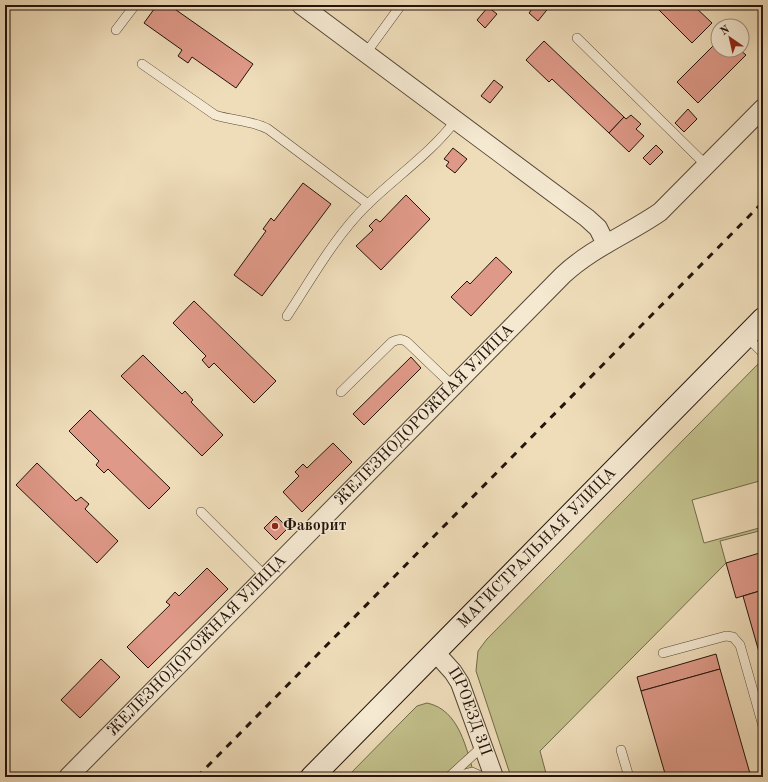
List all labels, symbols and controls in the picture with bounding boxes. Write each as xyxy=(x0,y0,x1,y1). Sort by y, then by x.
north arrow xyxy=(710,18,750,58)
text: N xyxy=(719,24,732,38)
street label: ЖЕЛЕЗНОДОРОЖНАЯ УЛИЦА xyxy=(332,322,517,509)
street label: МАГИСТРАЛЬНАЯ УЛИЦА xyxy=(455,465,619,632)
place label: Фаворит xyxy=(283,518,347,534)
marker: Фаворит xyxy=(270,521,280,531)
street label: ЖЕЛЕЗНОДОРОЖНАЯ УЛИЦА xyxy=(105,552,290,740)
street label: ПРОЕЗД 3П xyxy=(444,665,494,758)

